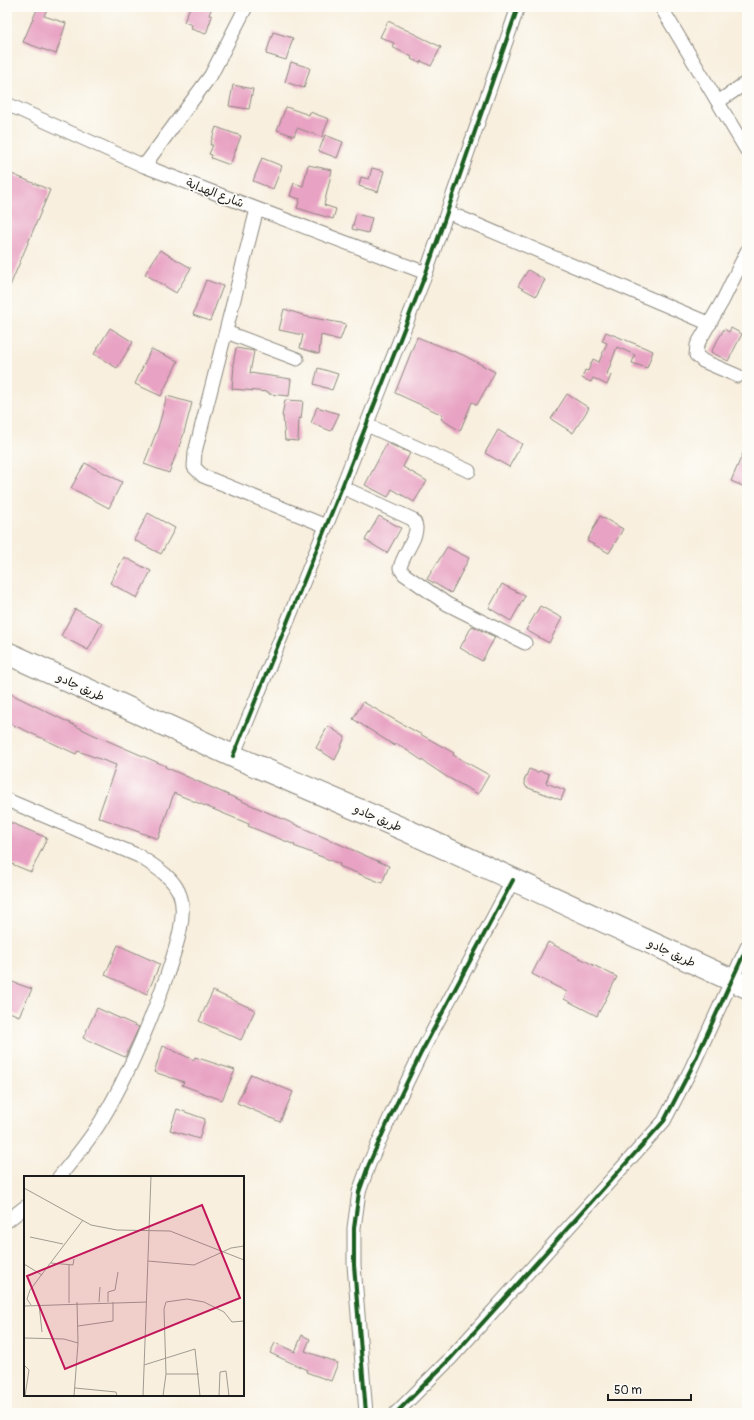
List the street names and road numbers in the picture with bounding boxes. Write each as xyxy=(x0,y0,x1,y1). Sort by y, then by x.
street label: شارع الهداية xyxy=(183,176,246,212)
street label: طريق جادو xyxy=(54,670,107,705)
street label: طريق جادو xyxy=(351,801,404,835)
street label: طريق جادو xyxy=(645,936,698,971)

